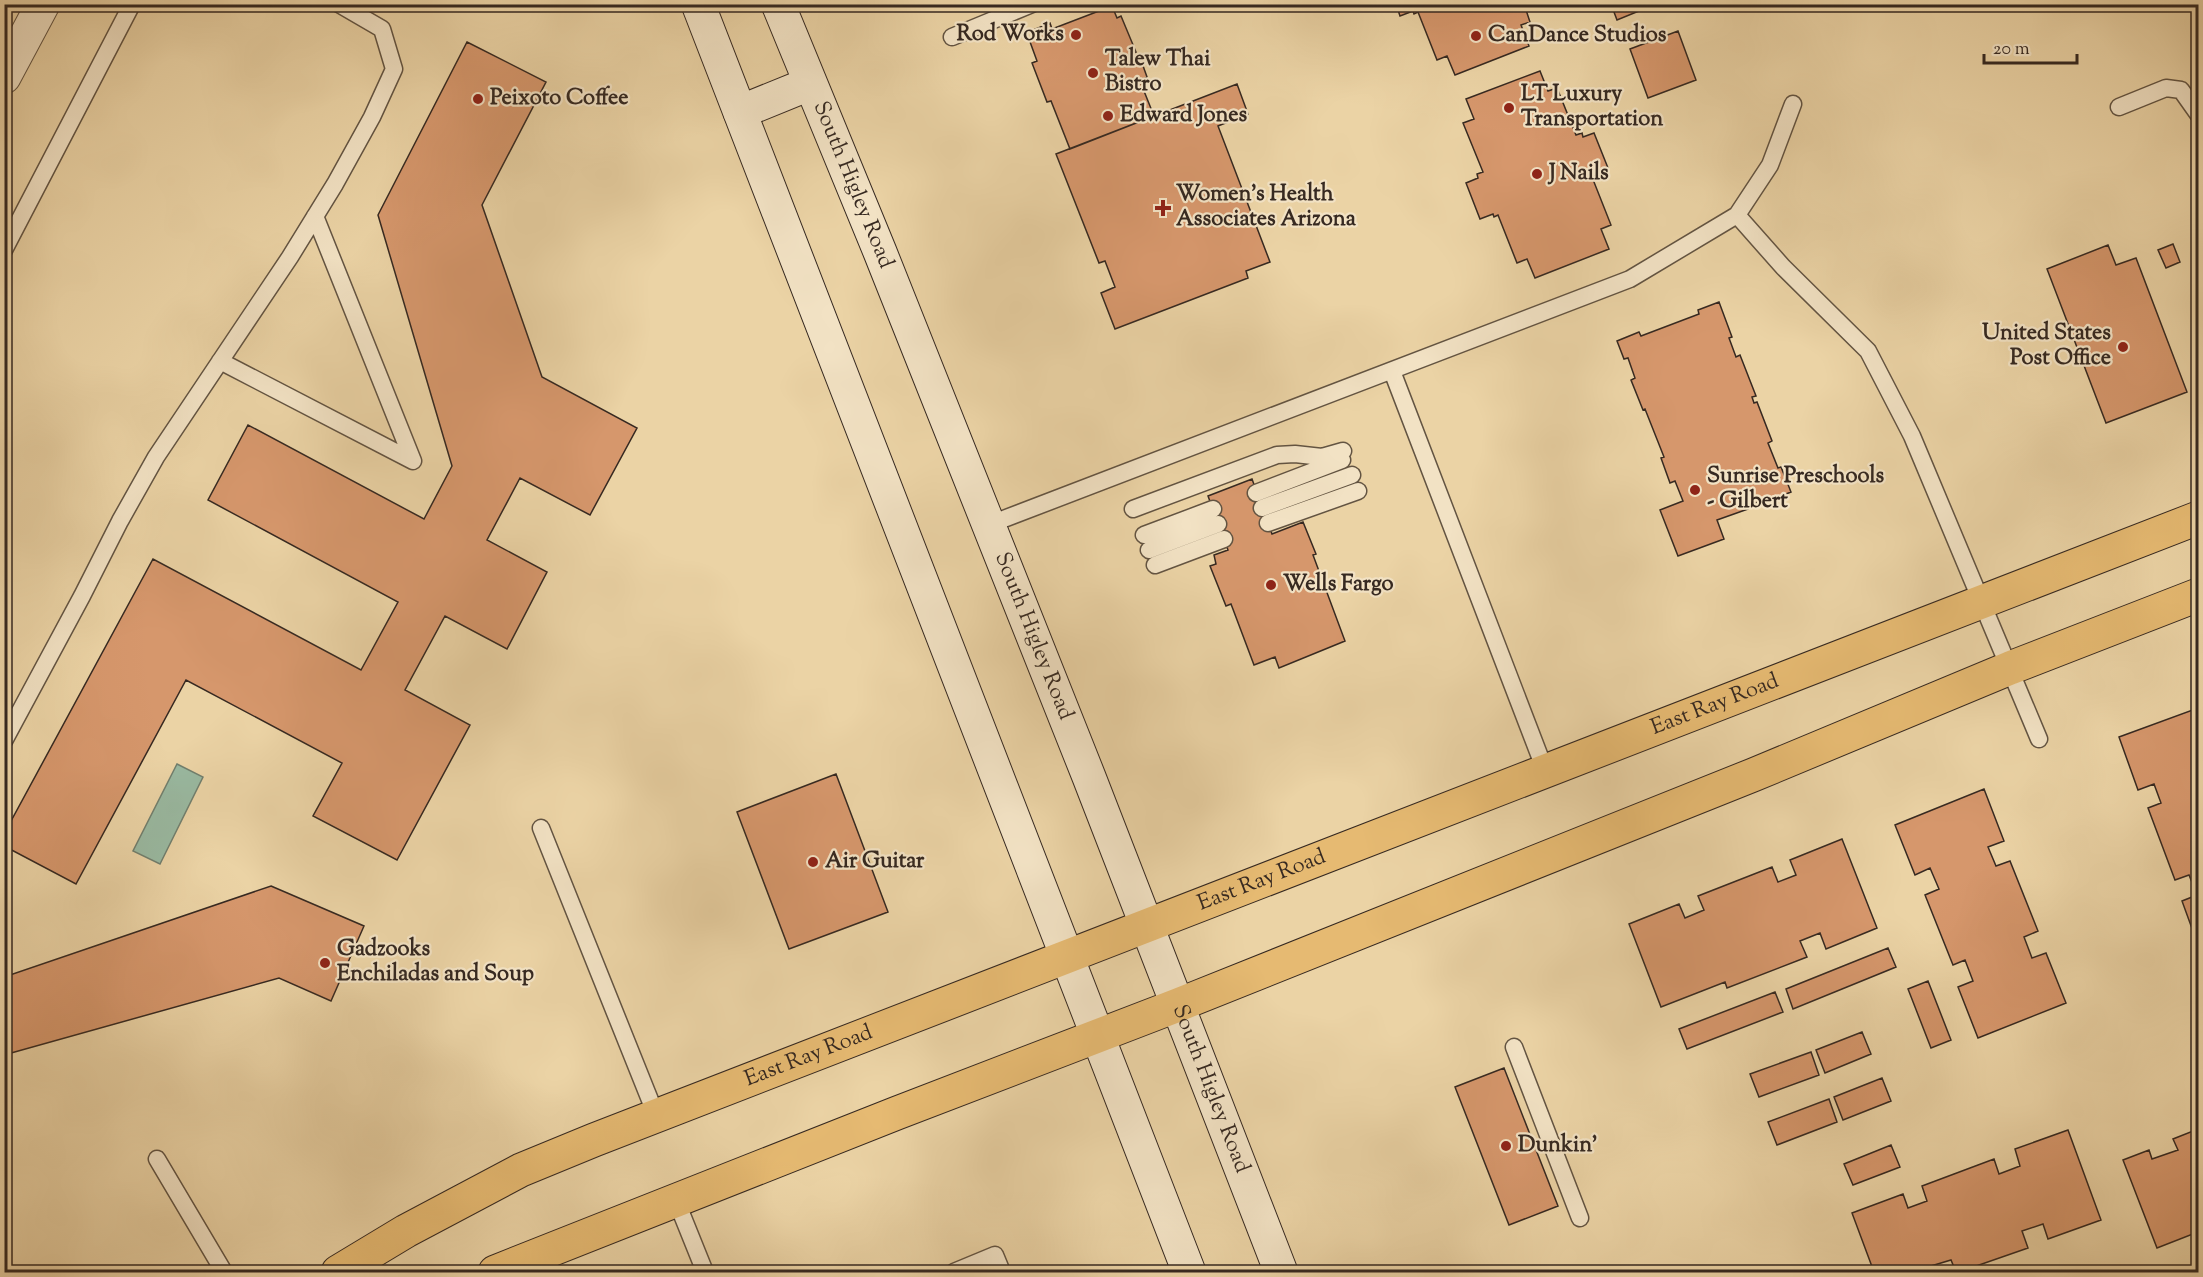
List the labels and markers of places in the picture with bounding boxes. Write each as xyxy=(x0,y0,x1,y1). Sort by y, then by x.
place label: Rod Works xyxy=(957,19,1064,51)
place label: CanDance Studios xyxy=(1488,20,1667,52)
marker: Rod Works xyxy=(1069,28,1083,42)
marker: CanDance Studios xyxy=(1469,29,1483,43)
place label: Talew Thai Bistro xyxy=(1105,44,1211,101)
marker: Talew Thai Bistro xyxy=(1086,66,1100,80)
place label: LT Luxury Transportation xyxy=(1521,79,1663,136)
place label: Peixoto Coffee xyxy=(490,83,629,115)
marker: Peixoto Coffee xyxy=(471,92,485,106)
place label: Edward Jones xyxy=(1120,100,1248,132)
marker: LT Luxury Transportation xyxy=(1502,101,1516,115)
marker: Edward Jones xyxy=(1101,109,1115,123)
place label: J Nails xyxy=(1547,158,1609,190)
marker: J Nails xyxy=(1530,167,1544,181)
place label: Women's Health Associates Arizona xyxy=(1176,179,1357,236)
marker: Women's Health Associates Arizona xyxy=(1154,199,1172,217)
place label: United States Post Office xyxy=(1982,318,2111,375)
marker: United States Post Office xyxy=(2116,340,2130,354)
place label: Sunrise Preschools - Gilbert xyxy=(1707,461,1885,518)
marker: Sunrise Preschools - Gilbert xyxy=(1688,483,1702,497)
place label: Wells Fargo xyxy=(1283,569,1394,601)
marker: Wells Fargo xyxy=(1264,578,1278,592)
place label: Air Guitar xyxy=(825,846,925,878)
marker: Air Guitar xyxy=(806,855,820,869)
place label: Gadzooks Enchiladas and Soup xyxy=(337,934,534,991)
marker: Gadzooks Enchiladas and Soup xyxy=(318,956,332,970)
place label: Dunkin' xyxy=(1518,1130,1598,1162)
marker: Dunkin' xyxy=(1499,1139,1513,1153)

